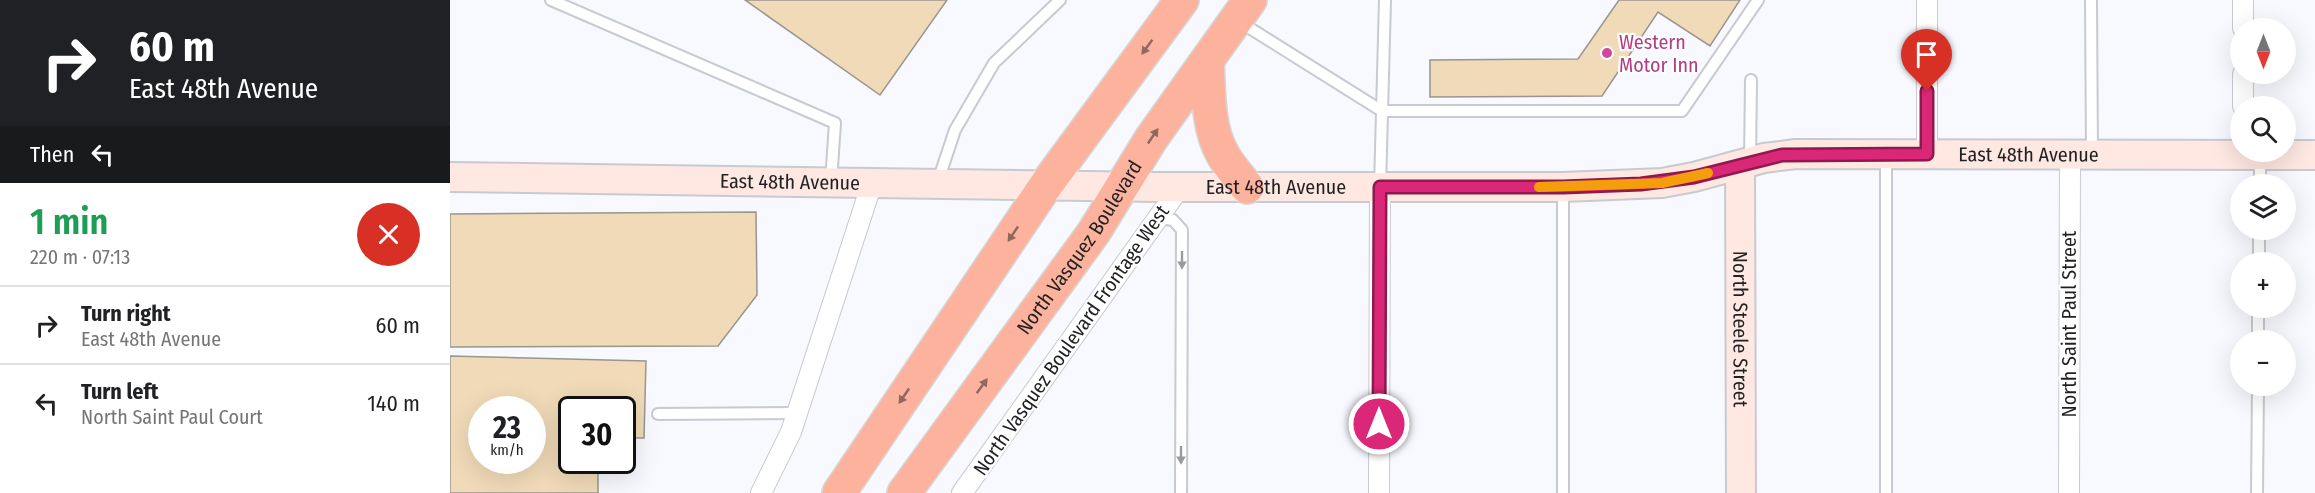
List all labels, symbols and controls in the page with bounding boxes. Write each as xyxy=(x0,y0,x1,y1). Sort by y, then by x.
north arrow xyxy=(2230,18,2296,84)
map controls xyxy=(2230,18,2296,396)
text: 60 m xyxy=(129,22,215,72)
icon: right xyxy=(30,24,108,102)
pin xyxy=(1901,29,1952,91)
place label: Western Motor Inn xyxy=(1619,30,1699,77)
icon: arrive xyxy=(1910,38,1943,71)
one-way arrow xyxy=(1141,39,1153,55)
marker: Western Motor Inn xyxy=(1600,46,1614,60)
text: East 48th Avenue xyxy=(129,73,318,105)
button: search xyxy=(2230,96,2296,162)
one-way arrow xyxy=(1147,129,1159,145)
icon: left xyxy=(86,138,119,171)
text: Then xyxy=(30,141,74,168)
street label: East 48th Avenue xyxy=(1958,142,2099,167)
street label: North Vasquez Boulevard xyxy=(1012,156,1147,339)
street label: East 48th Avenue xyxy=(720,169,860,195)
button: layers xyxy=(2230,174,2296,240)
street label: East 48th Avenue xyxy=(1206,175,1346,199)
text: 1 min xyxy=(30,200,108,244)
street label: North Vasquez Boulevard Frontage West xyxy=(968,200,1174,480)
button: close xyxy=(357,203,420,266)
one-way arrow xyxy=(1007,225,1019,241)
street label: North Saint Paul Street xyxy=(2057,230,2081,417)
text: 220 m · 07:13 xyxy=(30,245,130,269)
one-way arrow xyxy=(1177,251,1187,270)
street label: North Steele Street xyxy=(1728,251,1753,408)
button: + xyxy=(2230,252,2296,318)
text: Turn right xyxy=(81,300,170,327)
icon: right xyxy=(30,309,63,342)
text: 60 m xyxy=(376,312,420,339)
text: East 48th Avenue xyxy=(81,327,221,351)
button: − xyxy=(2230,330,2296,396)
text: Turn left xyxy=(81,378,159,405)
one-way arrow xyxy=(976,378,988,394)
icon: left xyxy=(30,387,63,420)
one-way arrow xyxy=(898,387,910,403)
text: 140 m xyxy=(367,390,420,417)
position arrow xyxy=(1347,392,1411,456)
speed limit sign: 30 xyxy=(558,396,636,474)
text: North Saint Paul Court xyxy=(81,405,263,429)
text: 23 xyxy=(493,410,521,446)
text: km/h xyxy=(490,441,524,459)
one-way arrow xyxy=(1176,446,1186,465)

